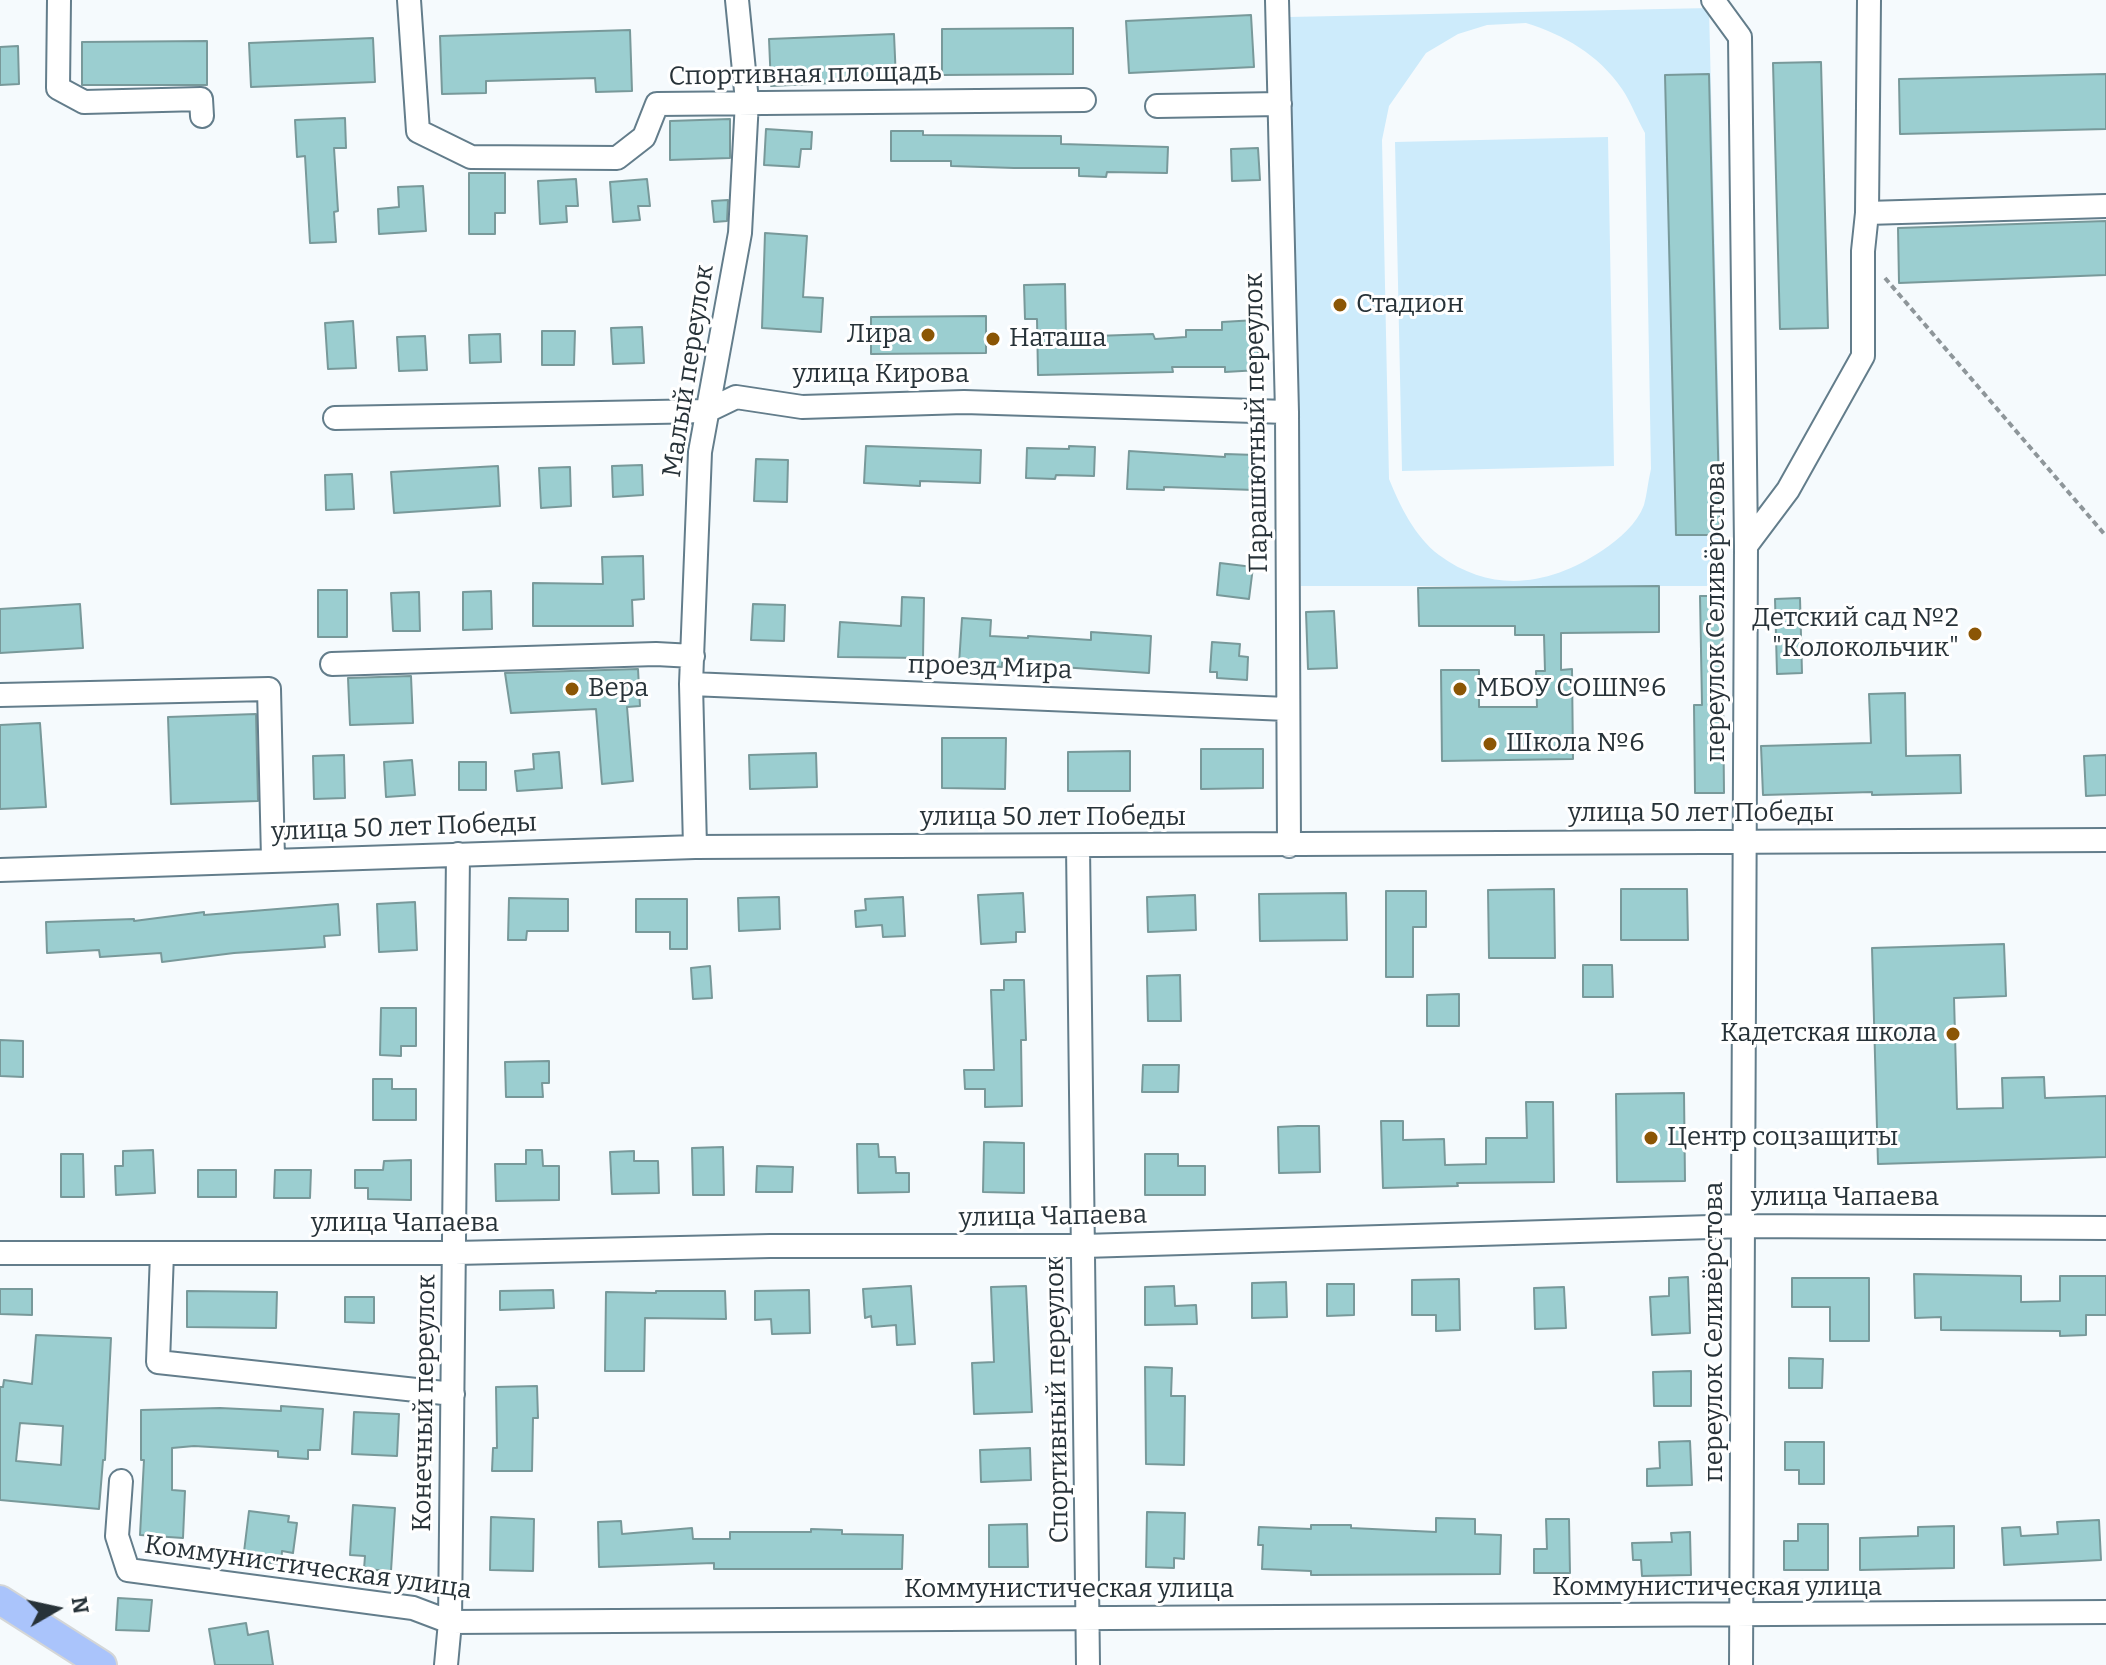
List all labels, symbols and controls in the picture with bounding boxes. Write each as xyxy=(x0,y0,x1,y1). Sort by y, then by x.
street label: Спортивная площадь xyxy=(668,57,942,93)
street label: Малый переулок xyxy=(657,262,721,480)
street label: Парашютный переулок xyxy=(1239,273,1275,573)
place label: Стадион xyxy=(1356,289,1464,321)
marker: Стадион xyxy=(1331,296,1349,314)
place label: Лира xyxy=(847,319,912,351)
place label: Наташа xyxy=(1009,323,1107,355)
marker: Лира xyxy=(919,326,937,344)
marker: Наташа xyxy=(984,330,1002,348)
street label: улица Кирова xyxy=(793,359,969,391)
street label: переулок Селивёрстова xyxy=(1701,462,1733,762)
place label: Детский сад №2 "Колокольчик" xyxy=(1752,603,1959,664)
marker: Детский сад №2 "Колокольчик" xyxy=(1966,625,1984,643)
street label: проезд Мира xyxy=(907,650,1073,686)
place label: Вера xyxy=(588,673,648,705)
place label: МБОУ СОШ№6 xyxy=(1476,673,1666,705)
marker: Вера xyxy=(563,680,581,698)
marker: МБОУ СОШ№6 xyxy=(1451,680,1469,698)
place label: Школа №6 xyxy=(1506,728,1645,760)
marker: Школа №6 xyxy=(1481,735,1499,753)
street label: улица 50 лет Победы xyxy=(1568,798,1834,830)
street label: улица 50 лет Победы xyxy=(920,802,1186,834)
street label: улица 50 лет Победы xyxy=(271,808,537,848)
place label: Кадетская школа xyxy=(1720,1018,1937,1050)
marker: Кадетская школа xyxy=(1944,1025,1962,1043)
place label: Центр соцзащиты xyxy=(1667,1122,1898,1154)
marker: Центр соцзащиты xyxy=(1642,1129,1660,1147)
street label: переулок Селивёрстова xyxy=(1699,1182,1731,1482)
street label: улица Чапаева xyxy=(1751,1182,1939,1214)
street label: улица Чапаева xyxy=(959,1200,1147,1234)
street label: улица Чапаева xyxy=(311,1208,499,1240)
street label: Спортивный переулок xyxy=(1040,1256,1076,1544)
street label: Конечный переулок xyxy=(407,1274,443,1532)
street label: Коммунистическая улица xyxy=(142,1530,474,1606)
north arrow xyxy=(16,1569,96,1649)
street label: Коммунистическая улица xyxy=(1552,1572,1882,1604)
street label: Коммунистическая улица xyxy=(904,1574,1234,1606)
text: N xyxy=(66,1595,95,1616)

